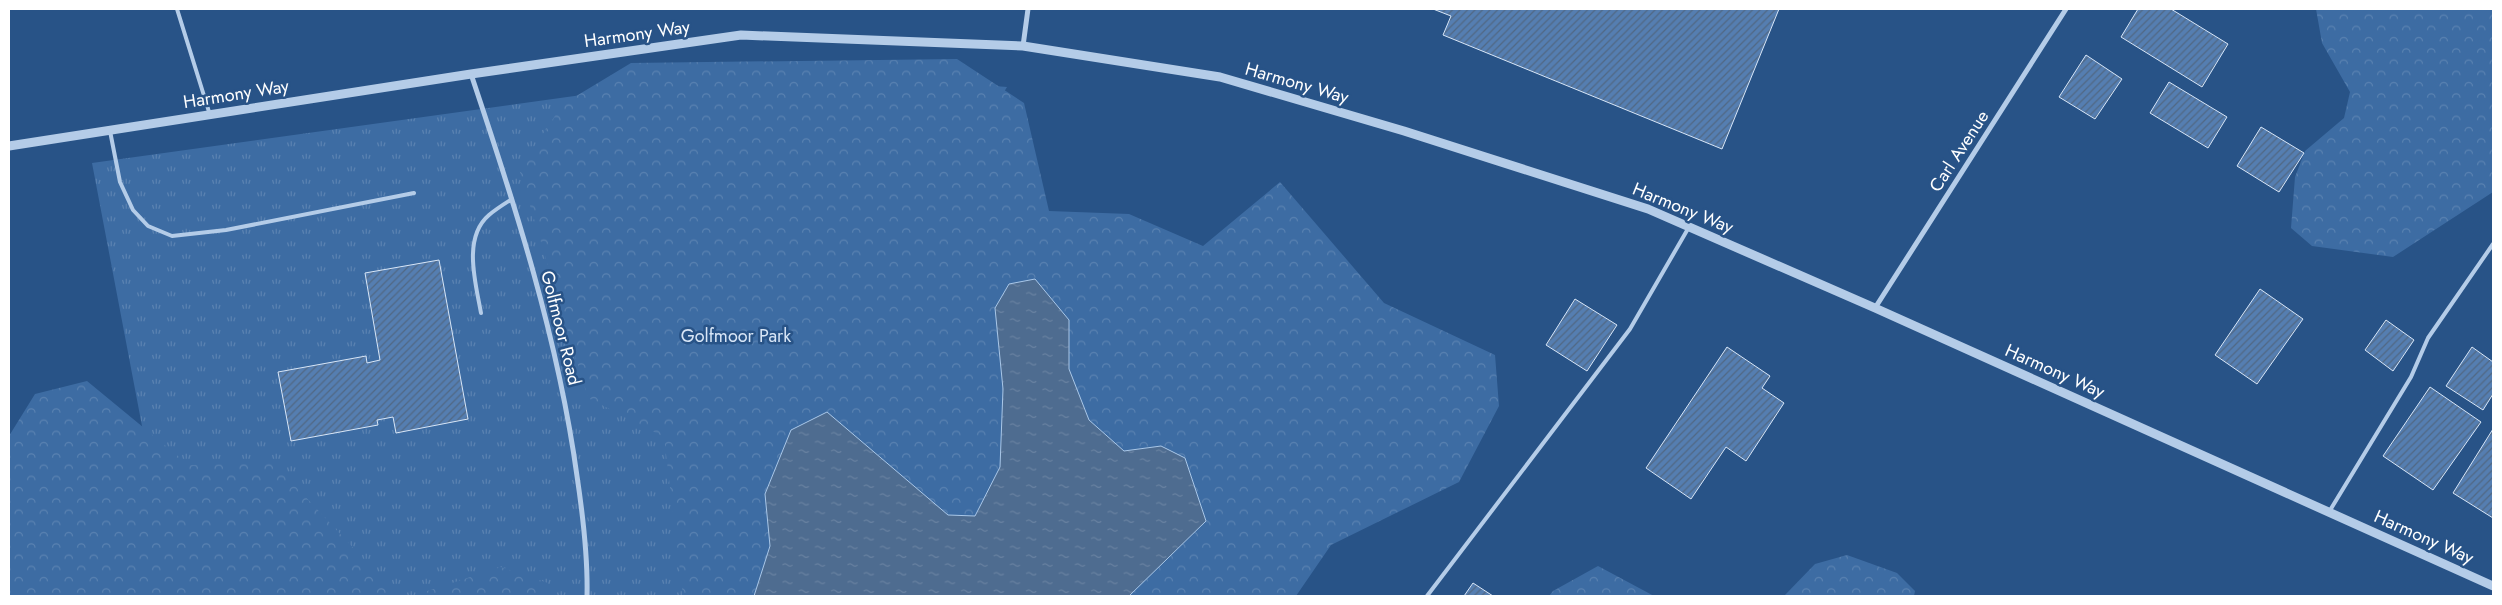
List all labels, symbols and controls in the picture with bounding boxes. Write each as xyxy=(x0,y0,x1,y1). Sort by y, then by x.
street label: Harmony Way xyxy=(582,14,692,54)
street label: Harmony Way xyxy=(1242,56,1352,110)
street label: Harmony Way xyxy=(181,73,291,115)
street label: Carl Avenue xyxy=(1923,105,1995,197)
street label: Harmony Way xyxy=(1629,176,1737,240)
street label: Golfmoor Road xyxy=(534,268,588,388)
park label: Golfmoor Park xyxy=(681,323,791,349)
street label: Harmony Way xyxy=(2001,337,2109,405)
street label: Harmony Way xyxy=(2370,503,2478,571)

